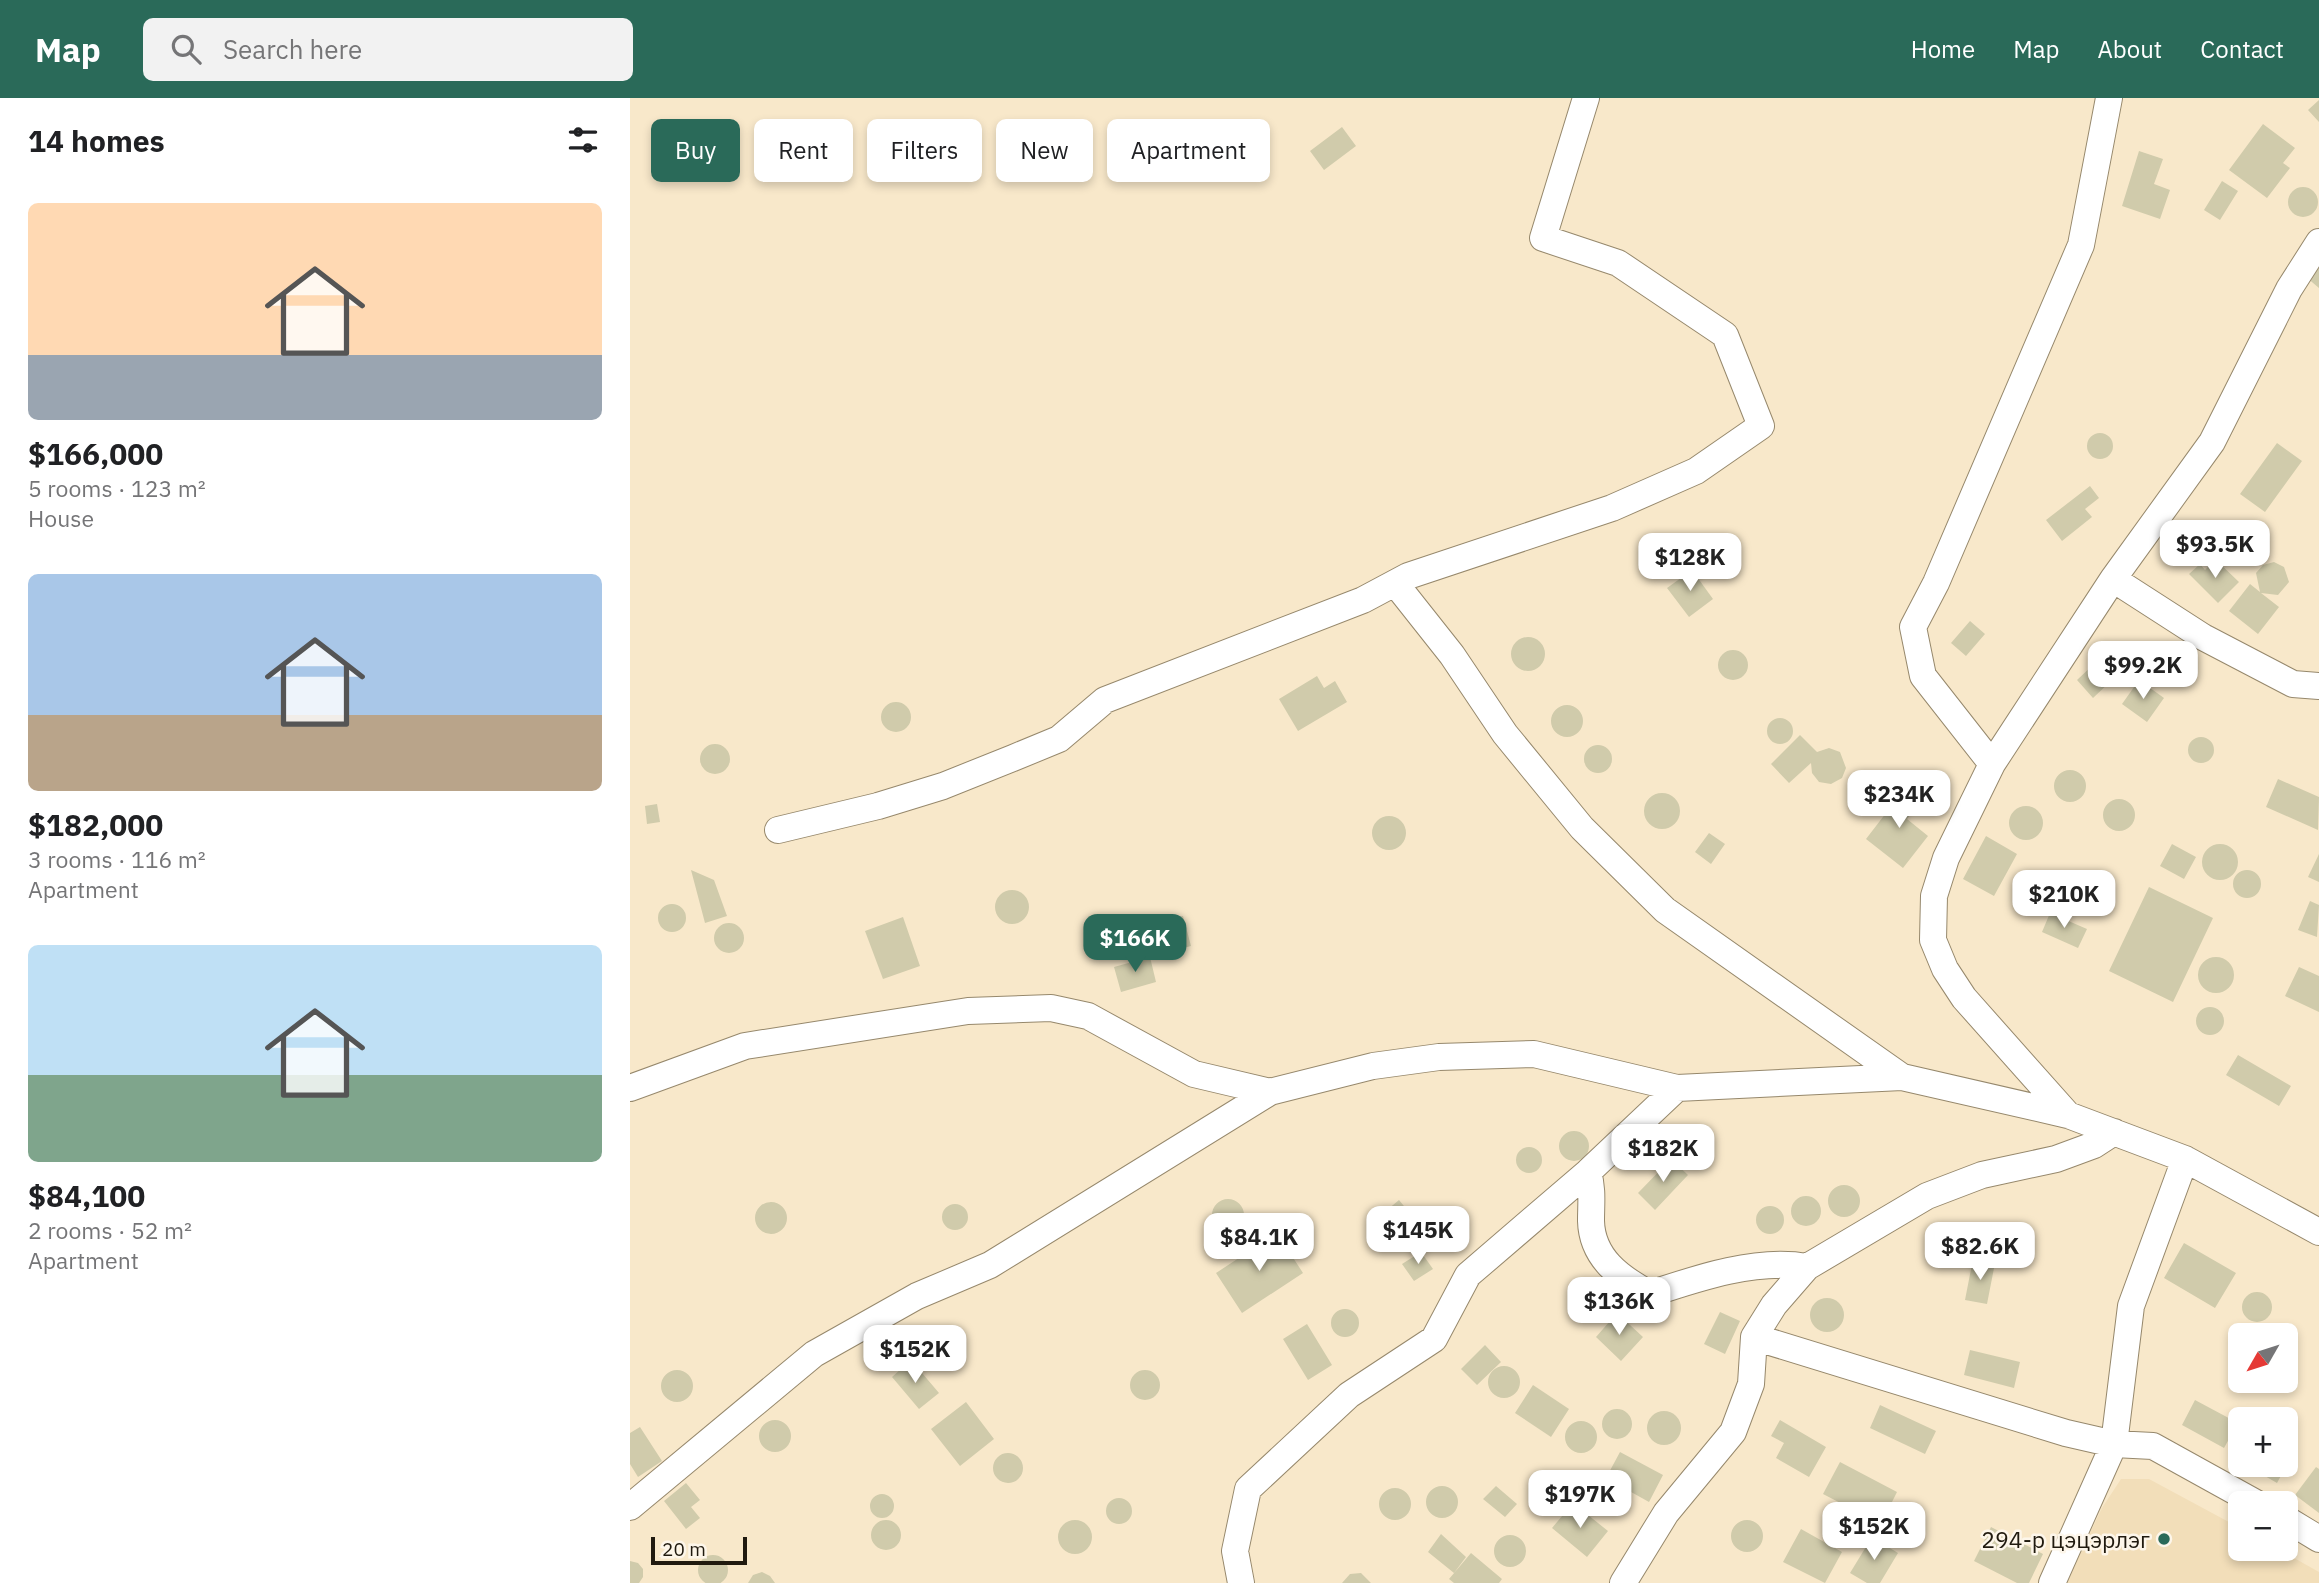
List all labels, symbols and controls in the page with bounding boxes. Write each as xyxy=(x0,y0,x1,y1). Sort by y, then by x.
search box xyxy=(143,18,633,81)
text: Map xyxy=(35,28,101,71)
icon: search xyxy=(167,30,205,68)
text: Search here xyxy=(223,32,362,66)
text: Home xyxy=(1911,33,1975,65)
text: Map xyxy=(2013,33,2059,65)
text: About xyxy=(2097,33,2162,65)
text: Contact xyxy=(2200,33,2284,65)
chip: Buy xyxy=(651,119,740,182)
chip: Rent xyxy=(754,119,853,182)
chip: Filters xyxy=(867,119,982,182)
chip: New xyxy=(996,119,1093,182)
chip: Apartment xyxy=(1107,119,1270,182)
text: 14 homes xyxy=(28,121,165,160)
icon: filters xyxy=(564,121,602,159)
icon: home xyxy=(252,248,378,374)
text: $166,000 xyxy=(28,434,163,473)
text: 5 rooms · 123 m² xyxy=(28,473,206,503)
text: House xyxy=(28,503,94,533)
pin: $93.5K xyxy=(2158,520,2272,580)
text: $93.5K xyxy=(2176,528,2254,558)
pin: $128K xyxy=(1641,533,1739,593)
text: $128K xyxy=(1654,541,1726,571)
icon: home xyxy=(252,619,378,745)
pin: $99.2K xyxy=(2086,642,2200,701)
text: $99.2K xyxy=(2104,649,2182,679)
pin: $234K xyxy=(1850,770,1948,830)
text: $234K xyxy=(1863,778,1935,808)
text: $182,000 xyxy=(28,805,163,844)
text: 3 rooms · 116 m² xyxy=(28,844,206,874)
pin: $210K xyxy=(2015,870,2113,930)
text: Apartment xyxy=(28,874,139,904)
text: $210K xyxy=(2028,878,2100,908)
pin: $166K xyxy=(1086,914,1184,974)
text: $166K xyxy=(1099,922,1171,952)
icon: home xyxy=(252,990,378,1116)
pin: $182K xyxy=(1614,1124,1712,1184)
text: $182K xyxy=(1627,1132,1699,1162)
text: $84,100 xyxy=(28,1176,145,1215)
pin: $145K xyxy=(1369,1206,1467,1266)
pin: $84.1K xyxy=(1202,1214,1316,1273)
text: $145K xyxy=(1382,1214,1454,1244)
text: 2 rooms · 52 m² xyxy=(28,1215,192,1245)
text: $84.1K xyxy=(1220,1221,1298,1251)
pin: $82.6K xyxy=(1923,1222,2037,1282)
text: $82.6K xyxy=(1941,1230,2019,1260)
text: Apartment xyxy=(28,1245,139,1275)
pin: $136K xyxy=(1570,1278,1668,1337)
text: $136K xyxy=(1583,1285,1655,1315)
north arrow xyxy=(2228,1323,2298,1393)
map controls xyxy=(2228,1323,2298,1561)
pin: $152K xyxy=(866,1326,964,1385)
text: $152K xyxy=(879,1333,951,1363)
button: + xyxy=(2228,1407,2298,1477)
pin: $197K xyxy=(1531,1470,1629,1530)
text: $197K xyxy=(1544,1478,1616,1508)
button: − xyxy=(2228,1491,2298,1561)
pin: $152K xyxy=(1825,1502,1923,1562)
text: $152K xyxy=(1838,1510,1910,1540)
place label: 294-р цэцэрлэг xyxy=(1981,1524,2150,1554)
marker: 294-р цэцэрлэг xyxy=(2156,1531,2172,1547)
scale bar xyxy=(651,1534,747,1566)
text: 20 m xyxy=(662,1537,706,1561)

